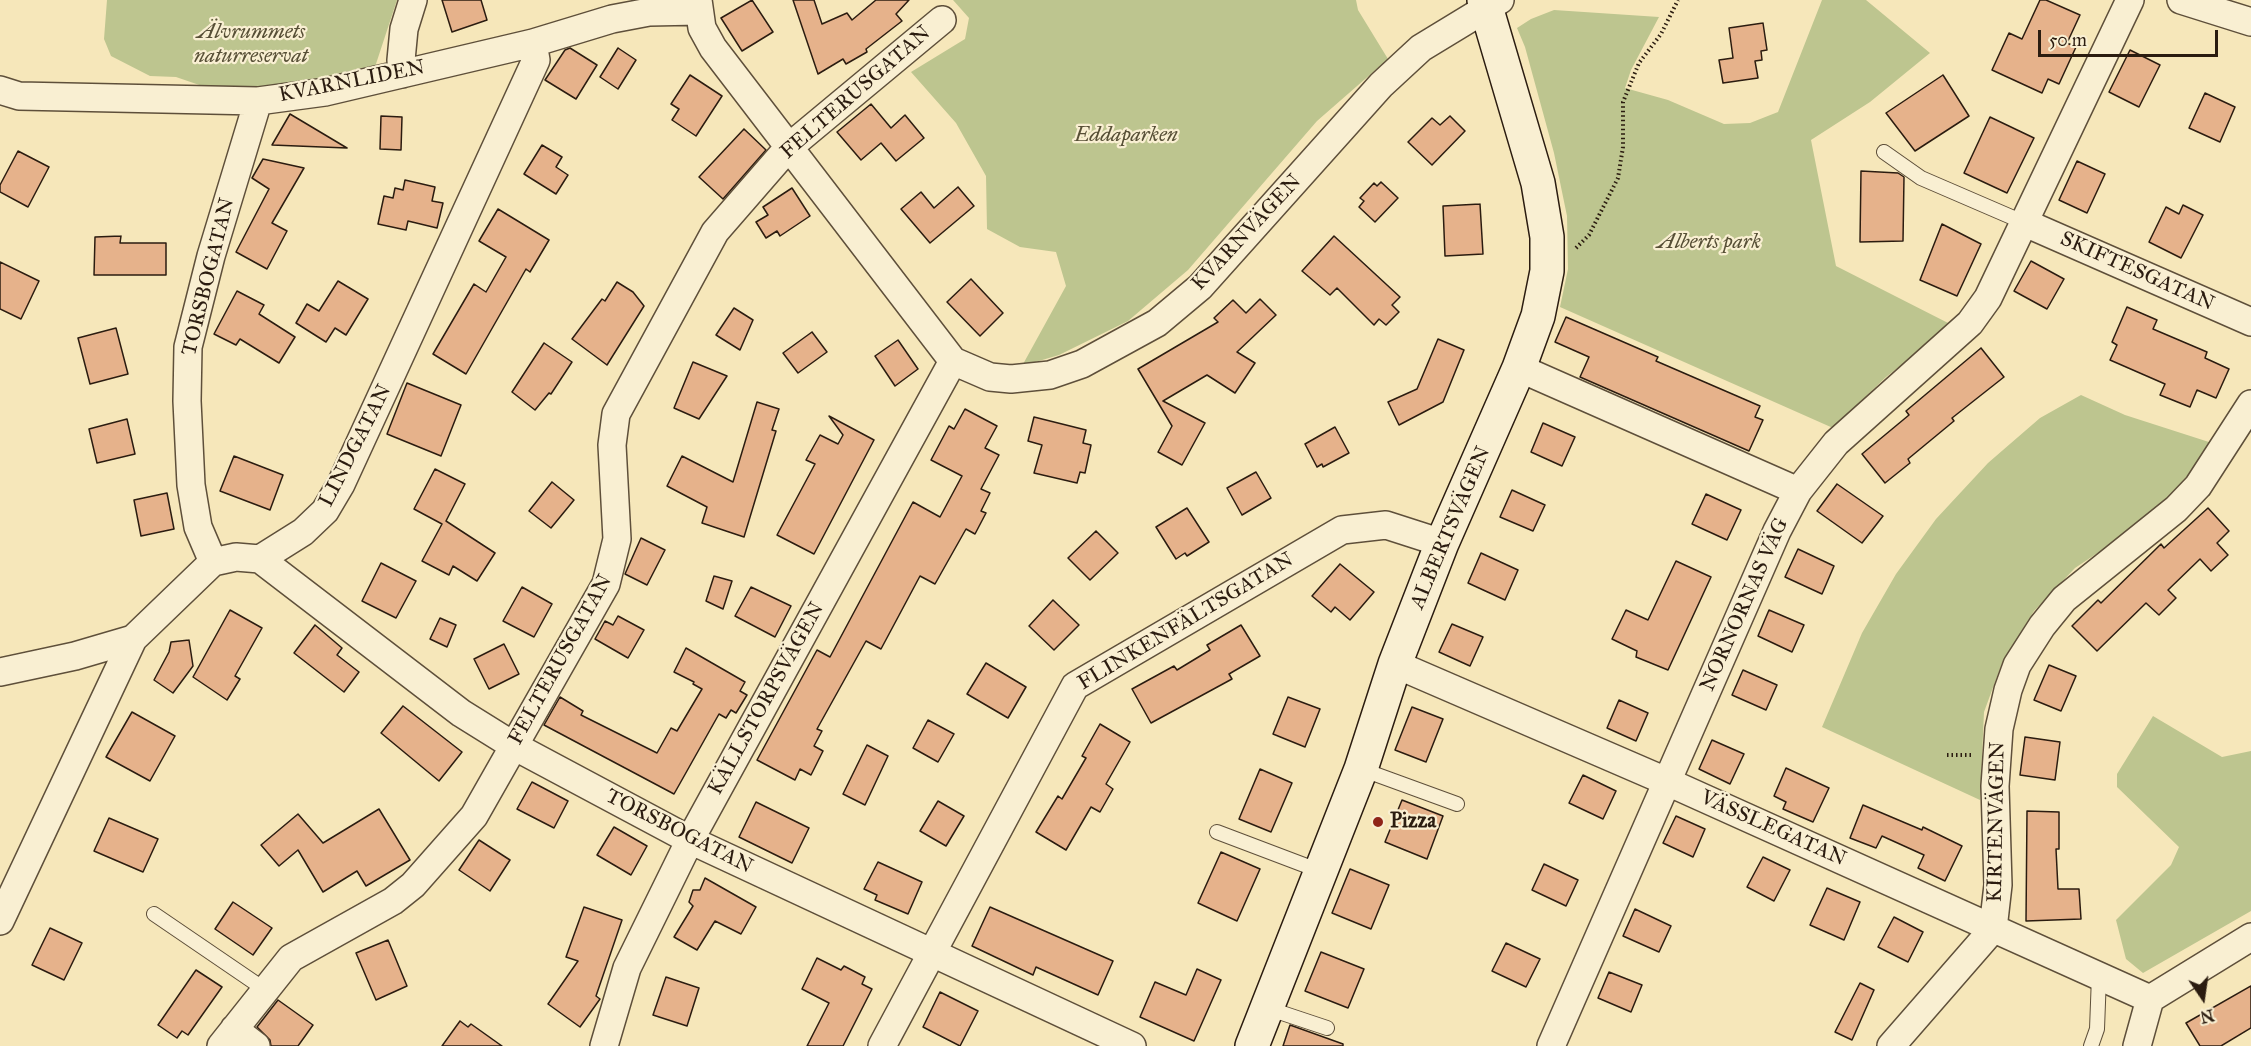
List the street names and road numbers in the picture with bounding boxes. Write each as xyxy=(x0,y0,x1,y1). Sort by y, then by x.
street label: FELTERUSGATAN xyxy=(776,21,936,165)
street label: KVARNLIDEN xyxy=(277,55,427,109)
street label: KVARNVÄGEN xyxy=(1187,170,1307,296)
street label: TORSBOGATAN xyxy=(177,195,241,359)
street label: SKIFTESGATAN xyxy=(2056,227,2218,317)
street label: LINDGATAN xyxy=(314,381,398,511)
street label: ALBERTSVÄGEN xyxy=(1405,443,1497,613)
street label: NORNORNAS VÄG xyxy=(1695,514,1795,696)
street label: FLINKENFÄLTSGATAN xyxy=(1074,548,1298,696)
street label: FELTERUSGATAN xyxy=(504,571,618,749)
street label: KÄLLSTORPSVÄGEN xyxy=(704,598,830,800)
street label: KIRTENVÄGEN xyxy=(1983,741,2011,903)
street label: TORSBOGATAN xyxy=(601,784,757,880)
street label: VÄSSLEGATAN xyxy=(1696,786,1850,872)

